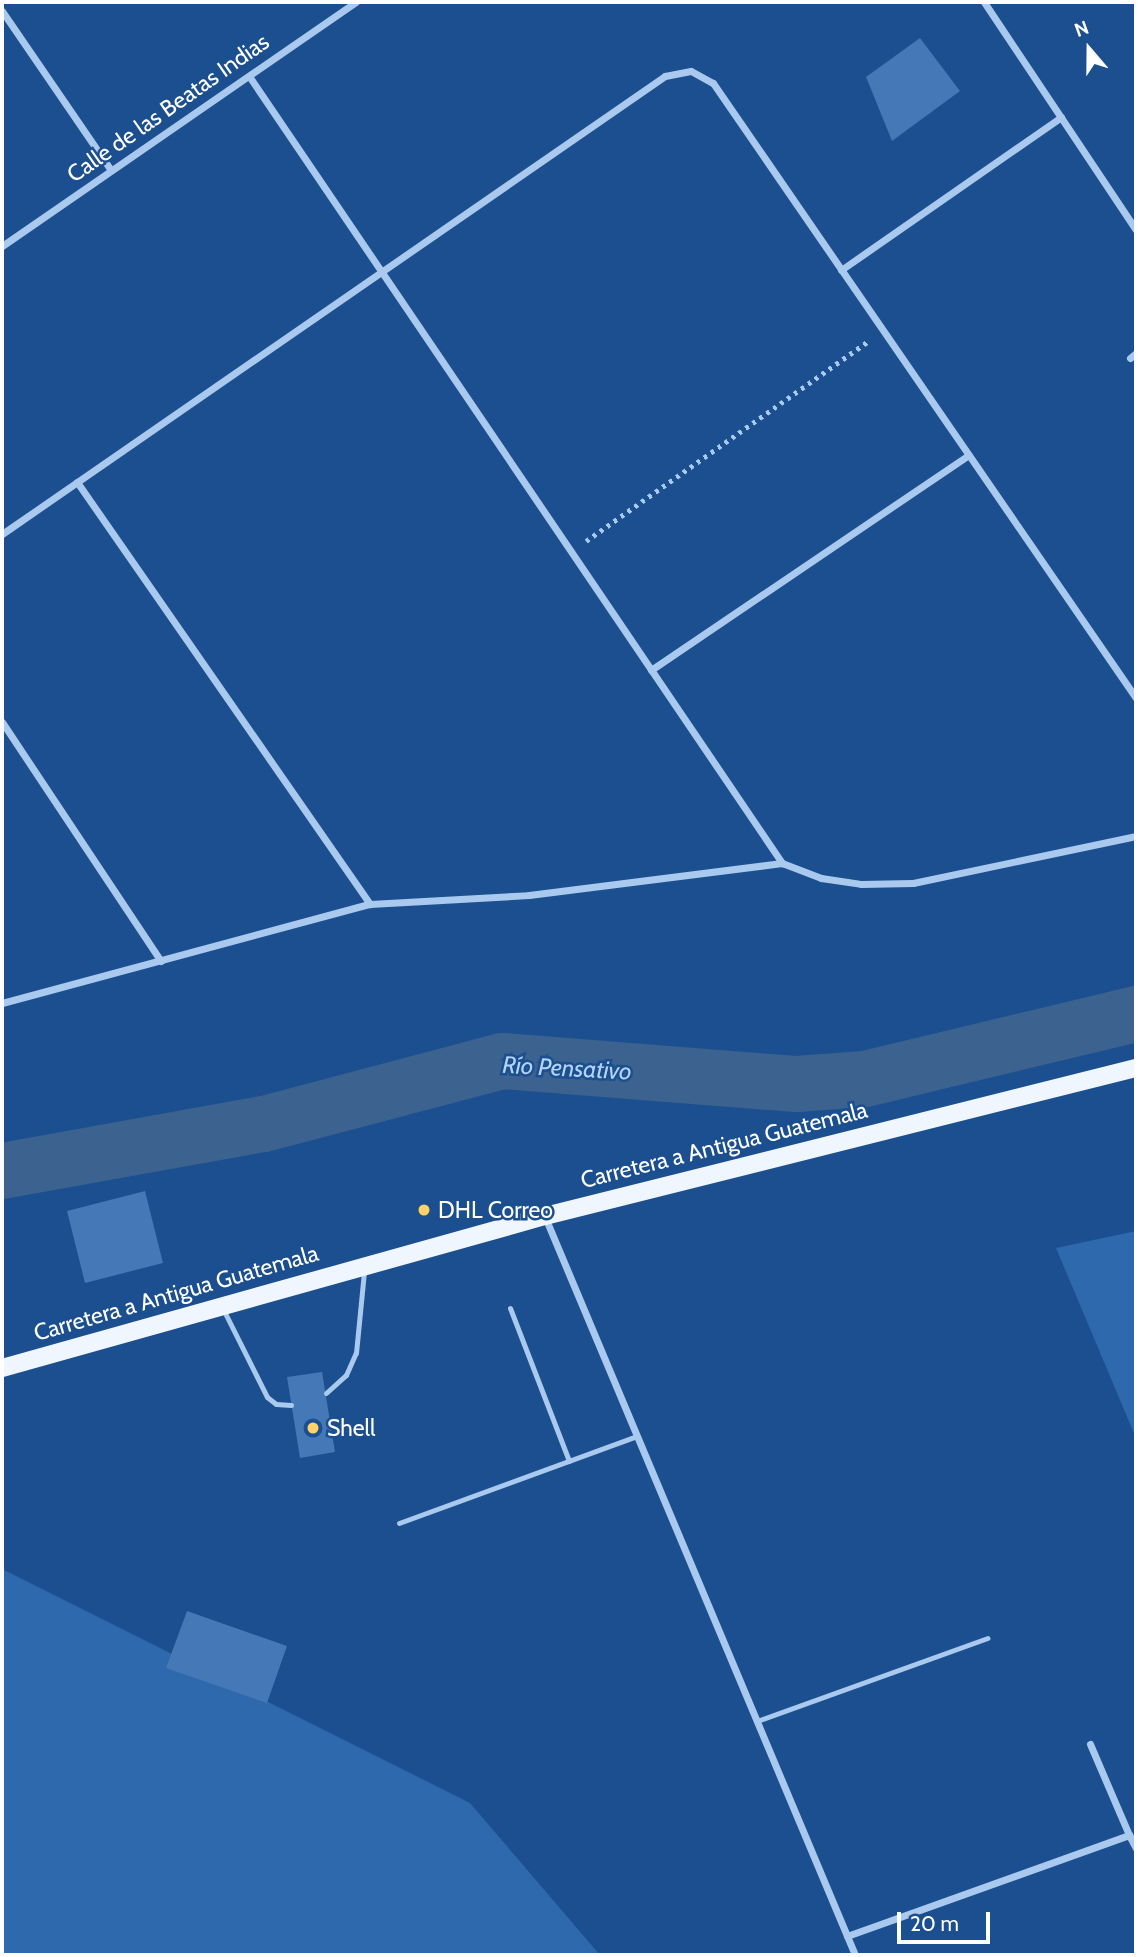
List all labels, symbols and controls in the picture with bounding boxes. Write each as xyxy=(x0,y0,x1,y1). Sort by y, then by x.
north arrow xyxy=(1054,14,1124,84)
text: N xyxy=(1071,16,1092,42)
street label: Calle de las Beatas Indias xyxy=(62,28,274,188)
water label: Río Pensativo xyxy=(502,1050,632,1086)
street label: Carretera a Antigua Guatemala xyxy=(578,1096,870,1194)
place label: DHL Correo xyxy=(438,1196,553,1224)
marker: DHL Correo xyxy=(416,1202,432,1218)
street label: Carretera a Antigua Guatemala xyxy=(31,1239,321,1347)
place label: Shell xyxy=(327,1414,375,1442)
marker: Shell xyxy=(305,1420,321,1436)
scale bar xyxy=(900,1898,993,1942)
text: 20 m xyxy=(910,1911,959,1936)

